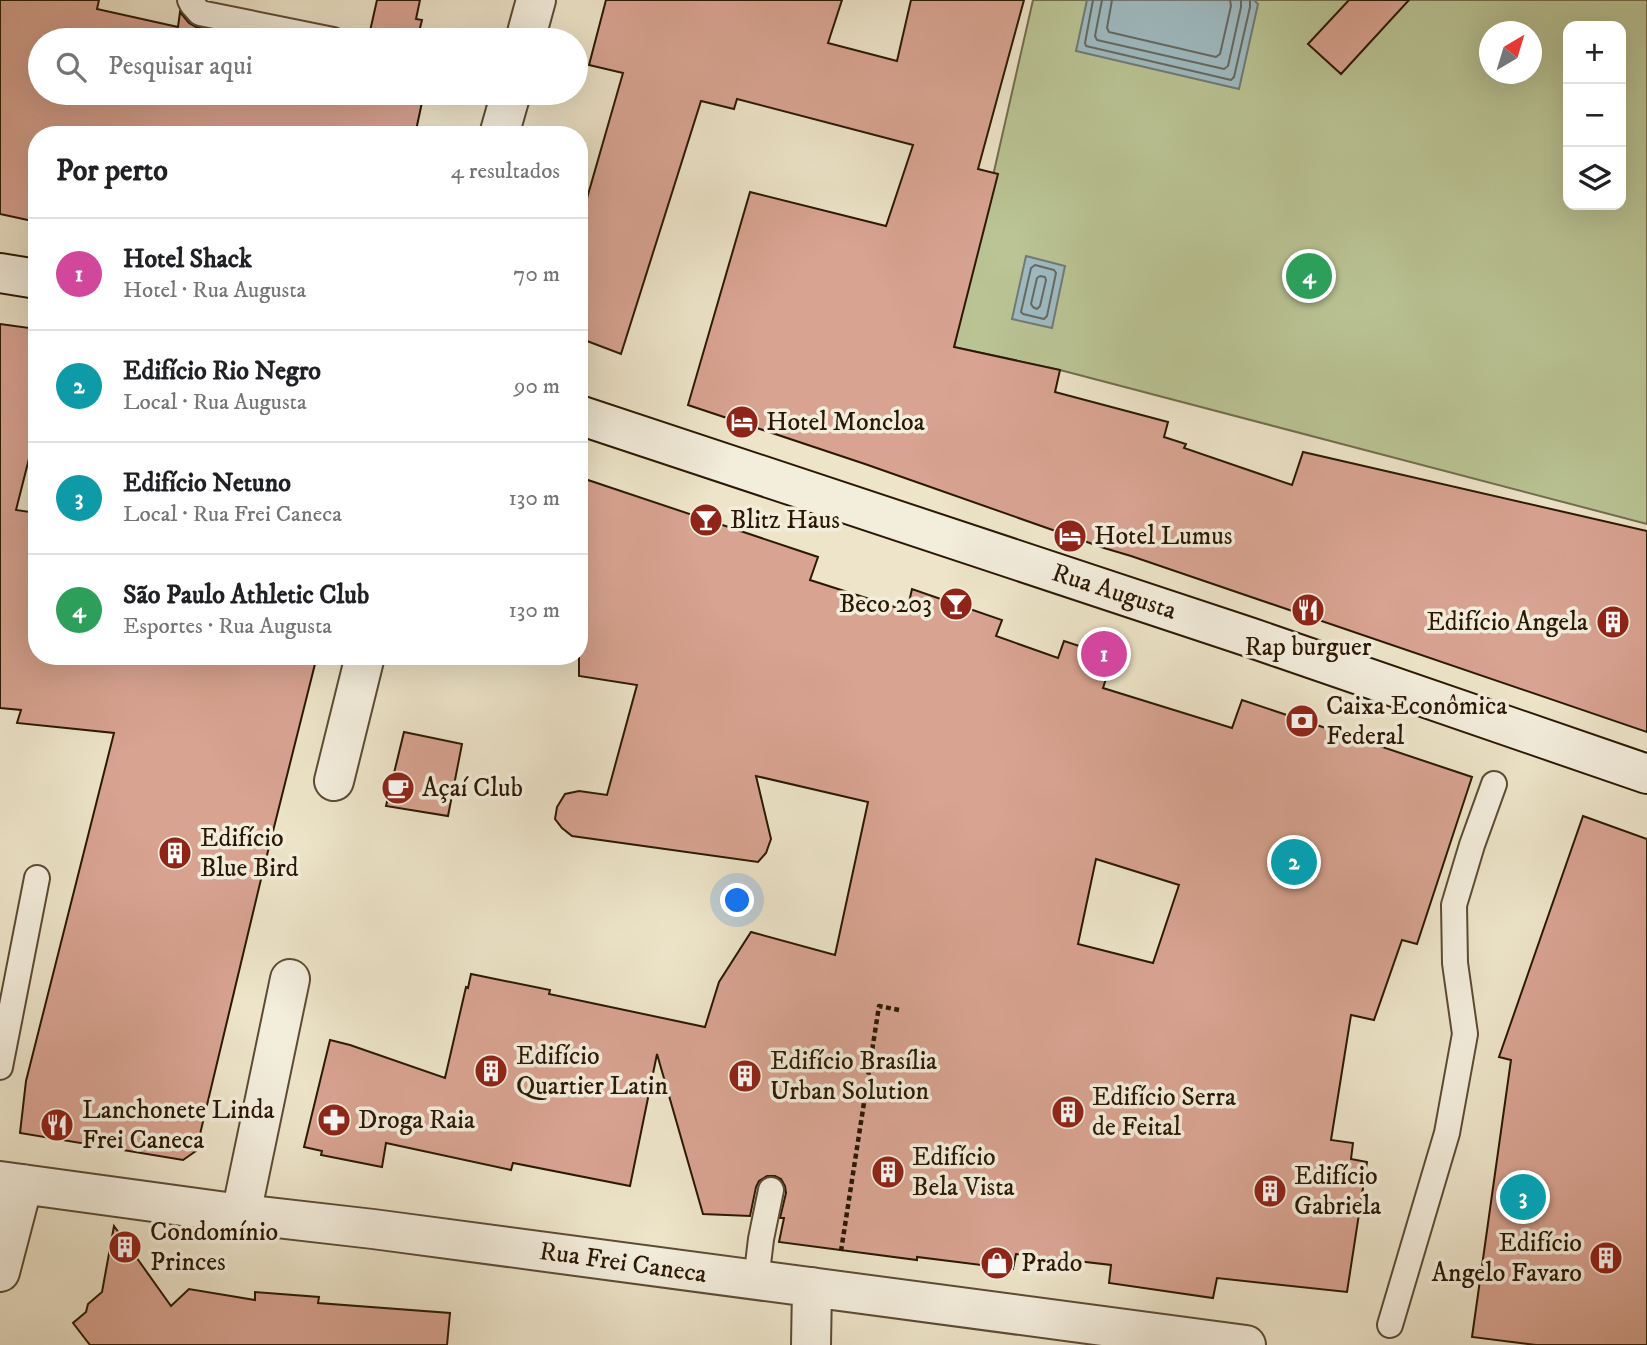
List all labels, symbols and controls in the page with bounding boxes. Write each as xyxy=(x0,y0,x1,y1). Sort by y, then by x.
north arrow xyxy=(1479,21,1542,84)
map controls xyxy=(1563,21,1626,210)
button: + xyxy=(1563,21,1626,84)
search box xyxy=(28,28,588,105)
icon: search xyxy=(52,48,90,86)
text: Pesquisar aqui xyxy=(108,50,252,83)
button: − xyxy=(1563,84,1626,147)
button: layers xyxy=(1563,147,1626,210)
text: Por perto xyxy=(56,153,168,190)
text: 4 resultados xyxy=(451,157,560,186)
text: Hotel Shack xyxy=(123,243,252,276)
pin: 4 xyxy=(1286,250,1332,302)
text: 1 xyxy=(75,260,83,289)
text: 70 m xyxy=(513,260,560,289)
text: Hotel · Rua Augusta xyxy=(123,276,306,305)
text: Edifício Rio Negro xyxy=(123,355,321,388)
text: 2 xyxy=(73,372,85,401)
text: 90 m xyxy=(514,372,560,401)
text: Local · Rua Augusta xyxy=(123,388,307,417)
hotel icon: Hotel Moncloa xyxy=(723,403,761,441)
place label: Hotel Moncloa xyxy=(766,406,925,439)
text: Edifício Netuno xyxy=(123,467,291,500)
text: 3 xyxy=(75,484,83,513)
text: 130 m xyxy=(508,484,560,513)
text: Local · Rua Frei Caneca xyxy=(123,500,342,529)
bar icon: Blitz Haus xyxy=(687,501,725,539)
place label: Blitz Haus xyxy=(730,504,840,537)
hotel icon: Hotel Lumus xyxy=(1051,517,1089,555)
place label: Hotel Lumus xyxy=(1094,520,1233,553)
street label: Rua Augusta xyxy=(1048,556,1180,628)
text: São Paulo Athletic Club xyxy=(123,579,369,612)
bar icon: Beco 203 xyxy=(937,585,975,623)
place label: Beco 203 xyxy=(839,588,932,621)
restaurant icon: Rap burguer xyxy=(1289,591,1327,629)
text: 4 xyxy=(72,596,86,625)
text: 130 m xyxy=(508,596,560,625)
building icon: Edifício Angela xyxy=(1594,603,1632,641)
place label: Edifício Angela xyxy=(1426,606,1588,639)
text: Esportes · Rua Augusta xyxy=(123,612,332,641)
pin: 1 xyxy=(1081,628,1127,680)
place label: Rap burguer xyxy=(1244,631,1372,664)
place label: Caixa Econômica Federal xyxy=(1326,690,1507,753)
bank icon: Caixa Econômica Federal xyxy=(1283,702,1321,740)
cafe icon: Açaí Club xyxy=(379,769,417,807)
place label: Açaí Club xyxy=(422,772,523,805)
place label: Edifício Blue Bird xyxy=(200,822,299,885)
building icon: Edifício Blue Bird xyxy=(156,834,194,872)
pin: 2 xyxy=(1271,836,1317,888)
your location xyxy=(720,883,754,917)
place label: Edifício Quartier Latin xyxy=(516,1040,668,1103)
place label: Edifício Brasília Urban Solution xyxy=(770,1045,937,1108)
building icon: Edifício Quartier Latin xyxy=(472,1052,510,1090)
building icon: Edifício Brasília Urban Solution xyxy=(726,1057,764,1095)
place label: Edifício Serra de Feital xyxy=(1092,1081,1236,1144)
building icon: Edifício Serra de Feital xyxy=(1049,1093,1087,1131)
place label: Lanchonete Linda Frei Caneca xyxy=(82,1094,275,1157)
pharmacy icon: Droga Raia xyxy=(315,1101,353,1139)
place label: Droga Raia xyxy=(358,1104,475,1137)
restaurant icon: Lanchonete Linda Frei Caneca xyxy=(38,1106,76,1144)
place label: Edifício Bela Vista xyxy=(912,1141,1015,1204)
building icon: Edifício Bela Vista xyxy=(869,1153,907,1191)
place label: Edifício Gabriela xyxy=(1294,1160,1381,1223)
pin: 3 xyxy=(1500,1171,1546,1223)
building icon: Edifício Gabriela xyxy=(1251,1172,1289,1210)
place label: Condomínio Princes xyxy=(150,1216,278,1279)
place label: Edifício Angelo Favaro xyxy=(1432,1227,1582,1290)
building icon: Condomínio Princes xyxy=(106,1228,144,1266)
street label: Rua Frei Caneca xyxy=(537,1235,709,1291)
building icon: Edifício Angelo Favaro xyxy=(1587,1239,1625,1277)
shop icon: Prado xyxy=(978,1244,1016,1282)
place label: Prado xyxy=(1021,1247,1082,1280)

